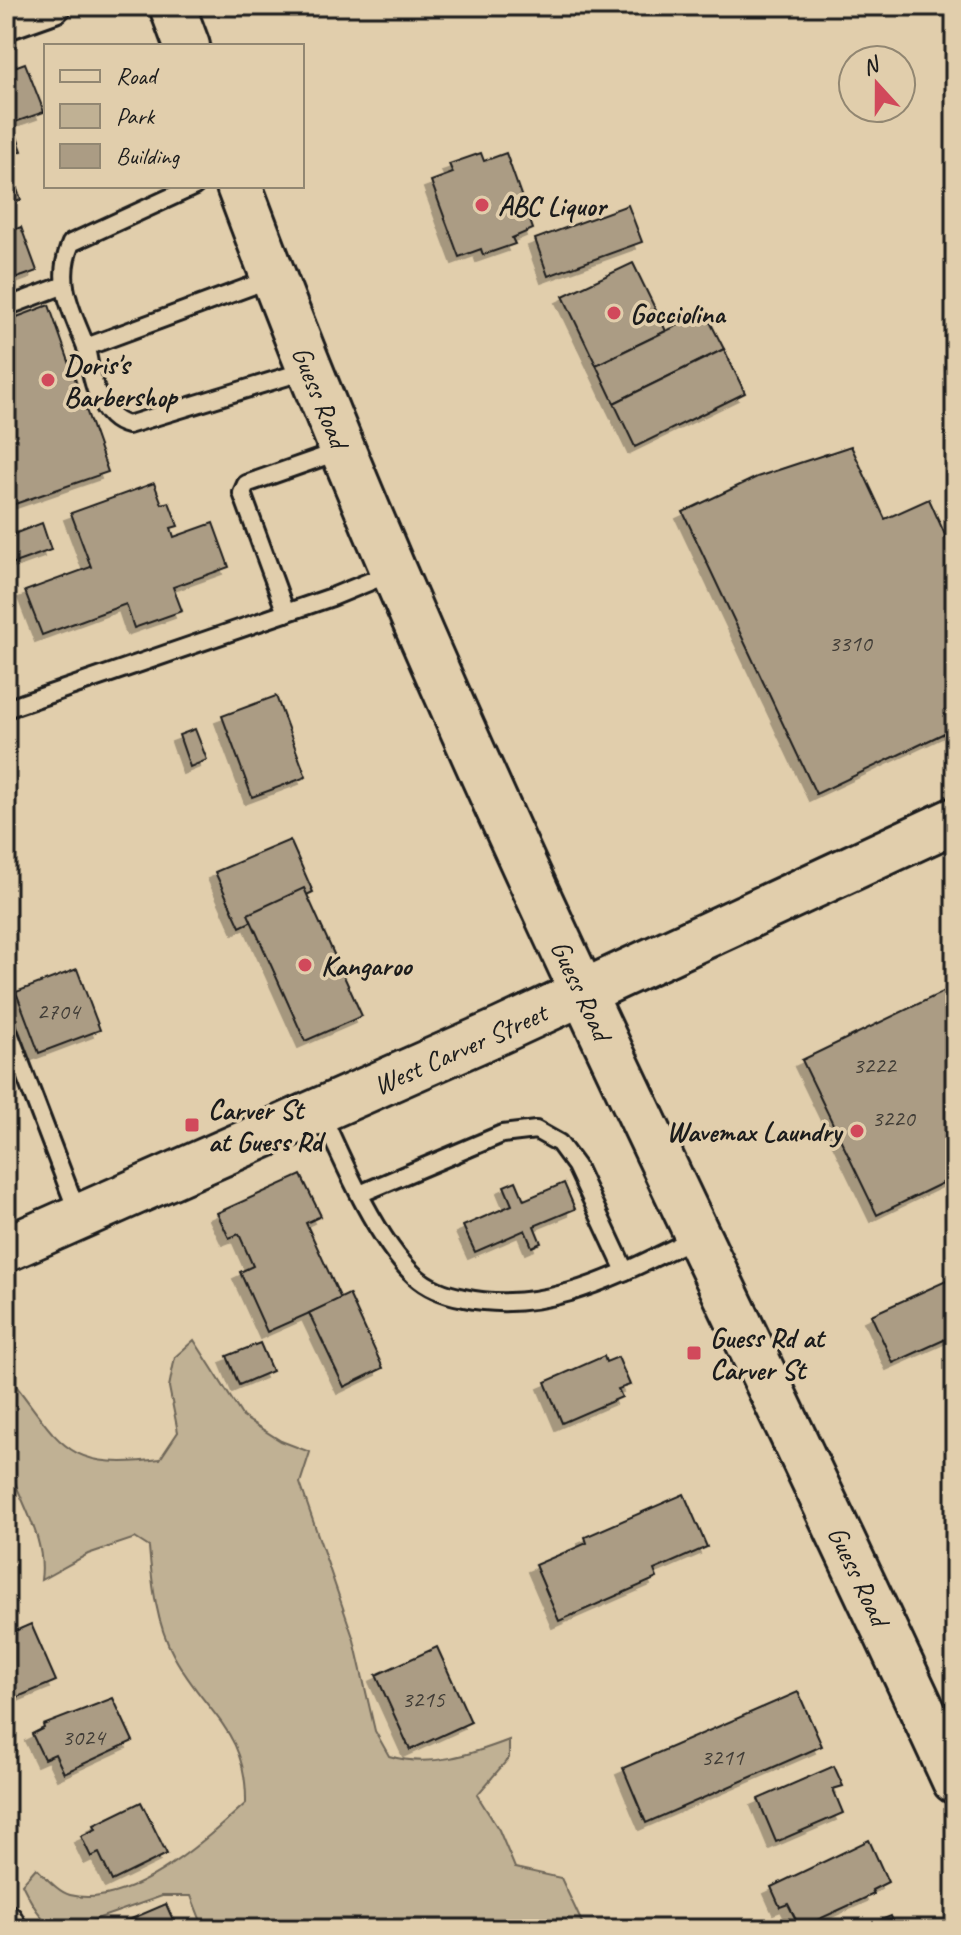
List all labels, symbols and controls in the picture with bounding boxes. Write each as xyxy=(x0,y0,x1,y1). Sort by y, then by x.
legend xyxy=(44,44,304,188)
north arrow xyxy=(837,44,917,124)
text: N xyxy=(859,50,885,82)
text: Road xyxy=(116,61,160,91)
text: Park xyxy=(116,101,156,131)
text: Building xyxy=(116,141,181,171)
place label: ABC Liquor xyxy=(498,188,608,223)
marker: ABC Liquor xyxy=(473,196,491,214)
place label: Gocciolina xyxy=(630,296,727,331)
marker: Gocciolina xyxy=(605,304,623,322)
street label: Guess Road xyxy=(285,341,359,456)
place label: Doris's Barbershop xyxy=(64,347,179,414)
marker: Doris's Barbershop xyxy=(39,371,57,389)
house number: 3310 xyxy=(828,628,874,658)
street label: Guess Road xyxy=(543,934,622,1049)
place label: Kangaroo xyxy=(321,948,413,983)
marker: Kangaroo xyxy=(296,956,314,974)
street label: West Carver Street xyxy=(368,993,554,1102)
house number: 2704 xyxy=(36,996,82,1026)
house number: 3222 xyxy=(852,1050,898,1080)
place label: Carver St at Guess Rd xyxy=(208,1092,326,1159)
house number: 3220 xyxy=(871,1103,917,1133)
place label: Wavemax Laundry xyxy=(667,1114,843,1149)
marker: Carver St at Guess Rd xyxy=(183,1116,201,1134)
marker: Wavemax Laundry xyxy=(848,1122,866,1140)
place label: Guess Rd at Carver St xyxy=(710,1320,826,1387)
marker: Guess Rd at Carver St xyxy=(685,1344,703,1362)
street label: Guess Road xyxy=(821,1520,899,1634)
house number: 3215 xyxy=(401,1684,446,1714)
house number: 3024 xyxy=(61,1722,107,1752)
house number: 3211 xyxy=(700,1742,745,1772)

